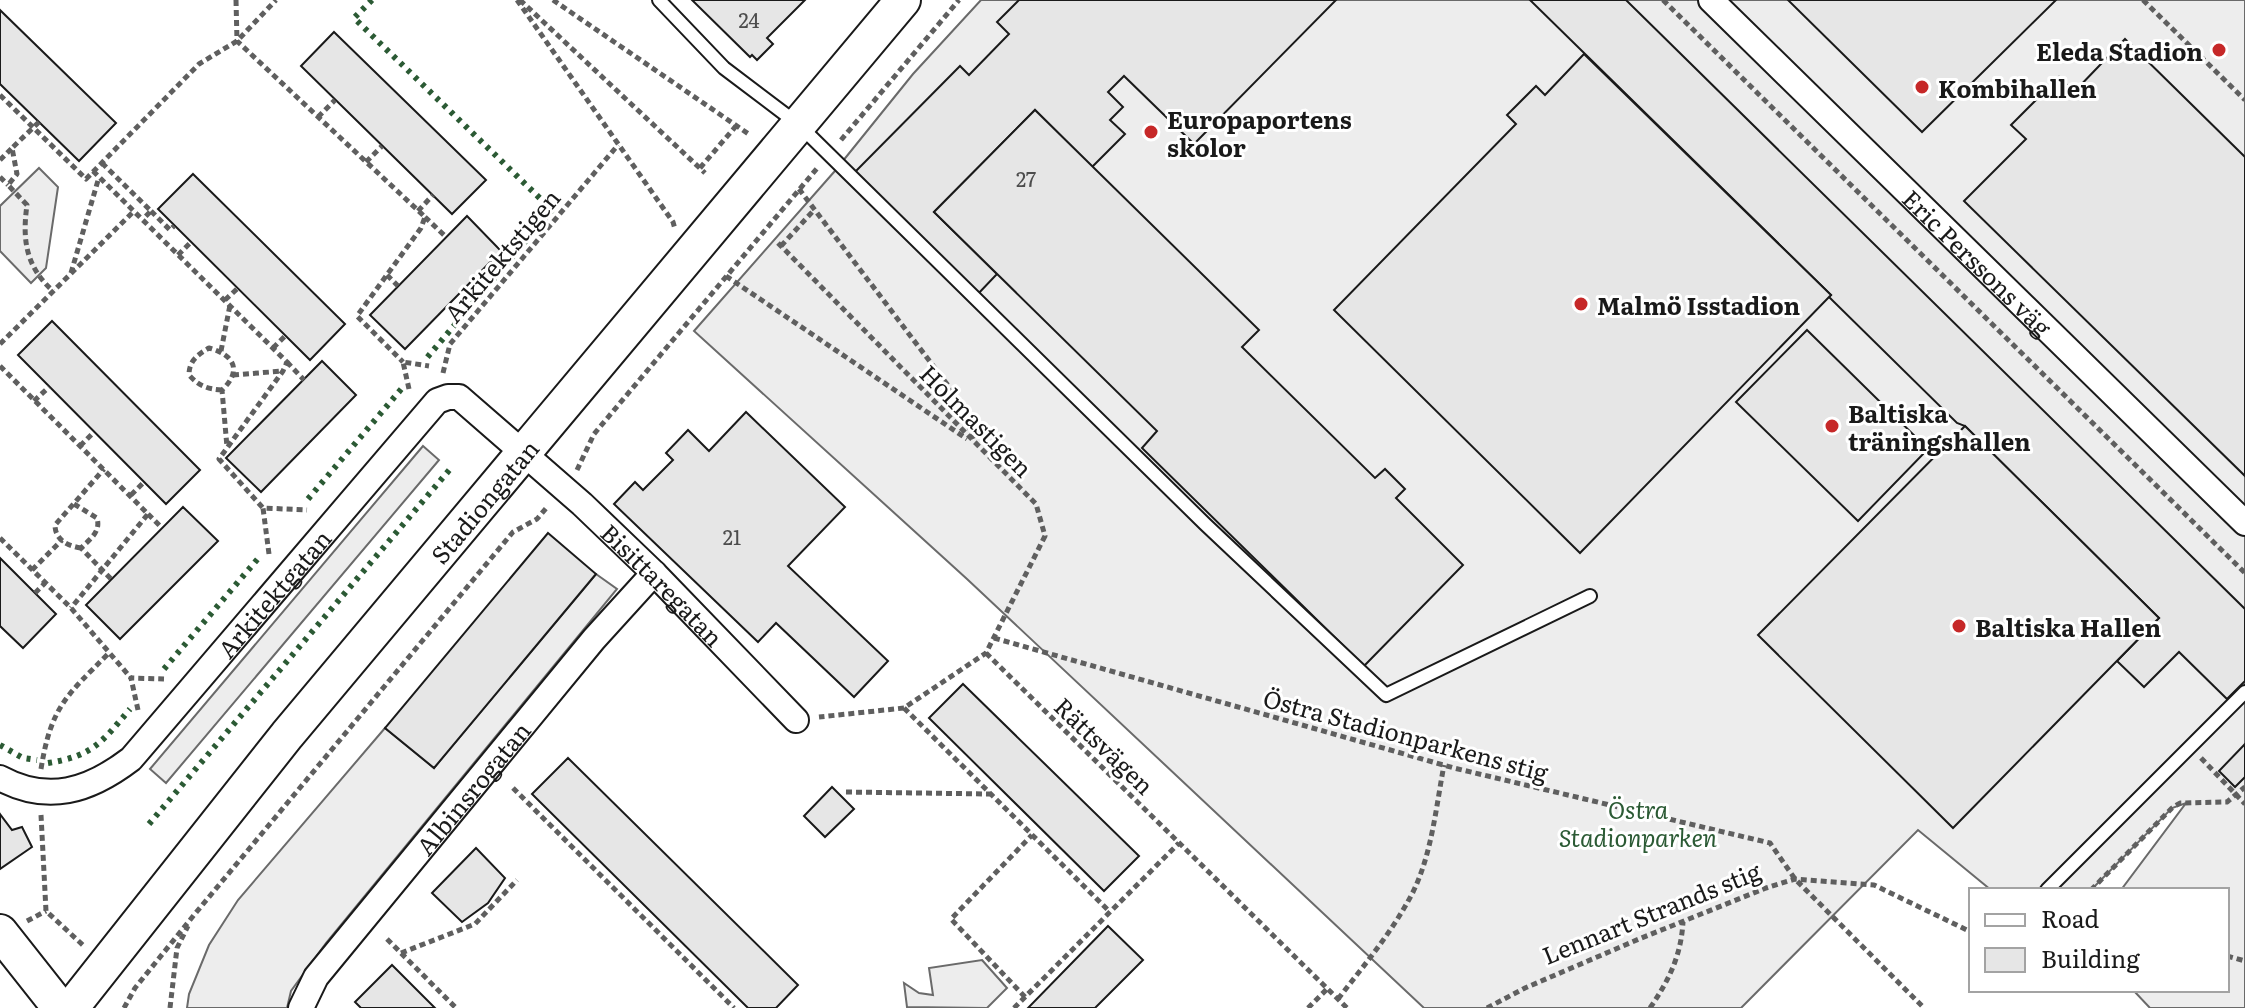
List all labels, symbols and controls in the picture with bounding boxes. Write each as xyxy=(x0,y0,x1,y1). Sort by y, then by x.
house number: 24 xyxy=(738,4,760,34)
place label: Eleda Stadion xyxy=(2036,33,2203,68)
marker: Eleda Stadion xyxy=(2210,41,2228,59)
place label: Kombihallen xyxy=(1938,70,2097,105)
marker: Kombihallen xyxy=(1913,78,1931,96)
place label: Europaportens skolor xyxy=(1167,101,1352,164)
marker: Europaportens skolor xyxy=(1142,123,1160,141)
house number: 27 xyxy=(1016,163,1036,193)
street label: Eric Perssons väg xyxy=(1896,180,2061,343)
street label: Arkitektstigen xyxy=(435,181,567,329)
place label: Malmö Isstadion xyxy=(1597,287,1801,322)
marker: Malmö Isstadion xyxy=(1572,295,1590,313)
street label: Holmastigen xyxy=(913,356,1041,484)
place label: Baltiska träningshallen xyxy=(1848,395,2031,458)
marker: Baltiska träningshallen xyxy=(1823,417,1841,435)
street label: Stadiongatan xyxy=(421,431,546,570)
street label: Bisittaregatan xyxy=(594,515,732,653)
street label: Arkitektgatan xyxy=(208,521,338,665)
house number: 21 xyxy=(723,521,741,551)
place label: Baltiska Hallen xyxy=(1975,609,2162,644)
marker: Baltiska Hallen xyxy=(1950,617,1968,635)
street label: Östra Stadionparkens stig xyxy=(1260,679,1553,789)
street label: Rättsvägen xyxy=(1047,688,1163,802)
street label: Albinsrogatan xyxy=(407,713,537,862)
park label: Östra Stadionparken xyxy=(1559,791,1717,854)
street label: Lennart Strands stig xyxy=(1537,852,1766,972)
legend xyxy=(1969,888,2229,992)
text: Road xyxy=(2041,900,2100,935)
text: Building xyxy=(2041,940,2140,975)

